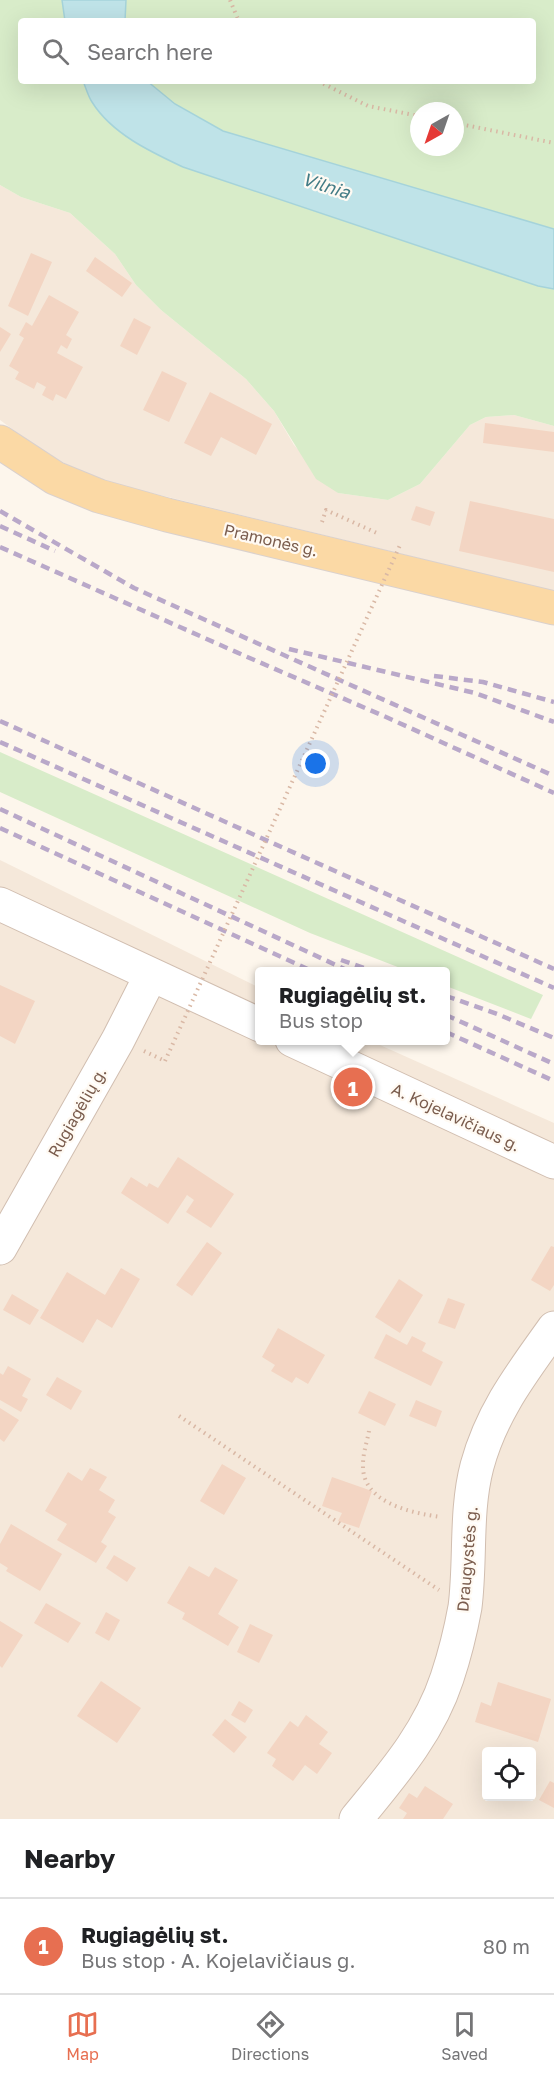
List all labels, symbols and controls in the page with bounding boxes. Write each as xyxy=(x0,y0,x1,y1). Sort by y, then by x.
search box xyxy=(18,18,536,84)
icon: search xyxy=(39,35,72,68)
text: Search here xyxy=(87,38,213,65)
north arrow xyxy=(410,102,464,156)
water label: Vilnia xyxy=(300,167,354,203)
street label: Pramonės g. xyxy=(222,520,320,560)
your location xyxy=(301,749,330,778)
popup xyxy=(255,967,450,1045)
text: Rugiagėlių st. xyxy=(279,981,426,1008)
text: Bus stop xyxy=(279,1008,363,1032)
street label: Rugiagėlių g. xyxy=(43,1064,111,1160)
pin: 1 xyxy=(334,1064,372,1110)
street label: A. Kojelavičiaus g. xyxy=(389,1078,523,1156)
street label: Draugystės g. xyxy=(452,1505,482,1613)
map controls xyxy=(482,1747,536,1801)
button: locate xyxy=(482,1747,536,1801)
text: Nearby xyxy=(24,1843,115,1874)
text: Rugiagėlių st. xyxy=(81,1921,229,1948)
text: 1 xyxy=(38,1934,49,1958)
text: 80 m xyxy=(483,1934,530,1958)
text: Bus stop · A. Kojelavičiaus g. xyxy=(81,1948,355,1972)
tab: Map xyxy=(66,2008,99,2064)
tab: Directions xyxy=(231,2008,309,2064)
tab: Saved xyxy=(441,2008,488,2064)

